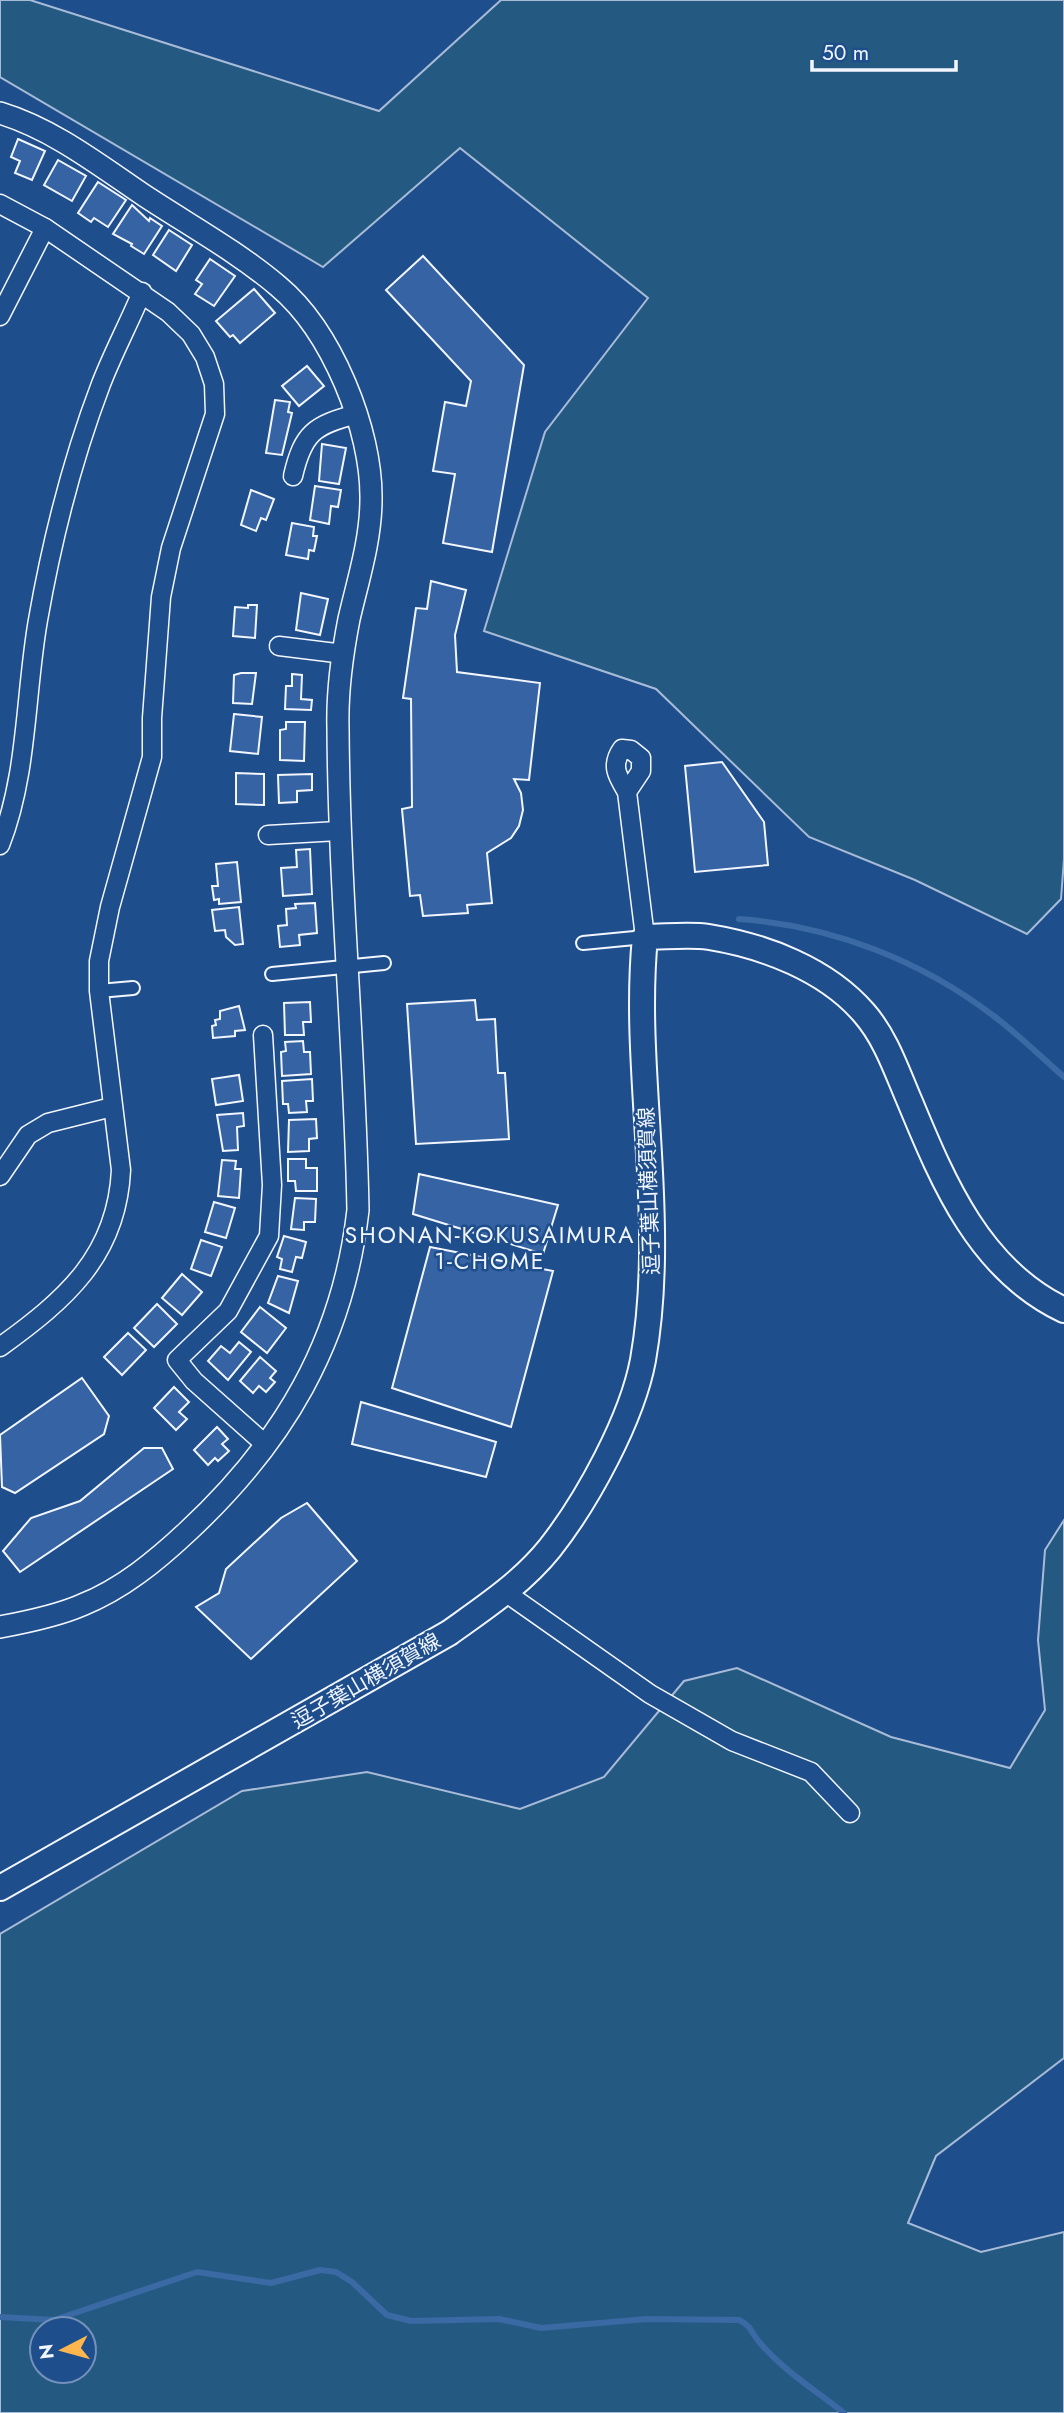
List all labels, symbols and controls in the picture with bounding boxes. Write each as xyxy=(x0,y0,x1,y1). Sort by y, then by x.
scale bar xyxy=(812,28,956,72)
text: 50 m xyxy=(822,38,869,68)
street label: 逗子葉山横須賀線 xyxy=(631,1107,667,1275)
district label: SHONAN-KOKUSAIMURA 1-CHOME xyxy=(345,1218,635,1278)
street label: 逗子葉山横須賀線 xyxy=(286,1626,446,1736)
north arrow xyxy=(28,2315,98,2385)
text: N xyxy=(32,2343,61,2361)

